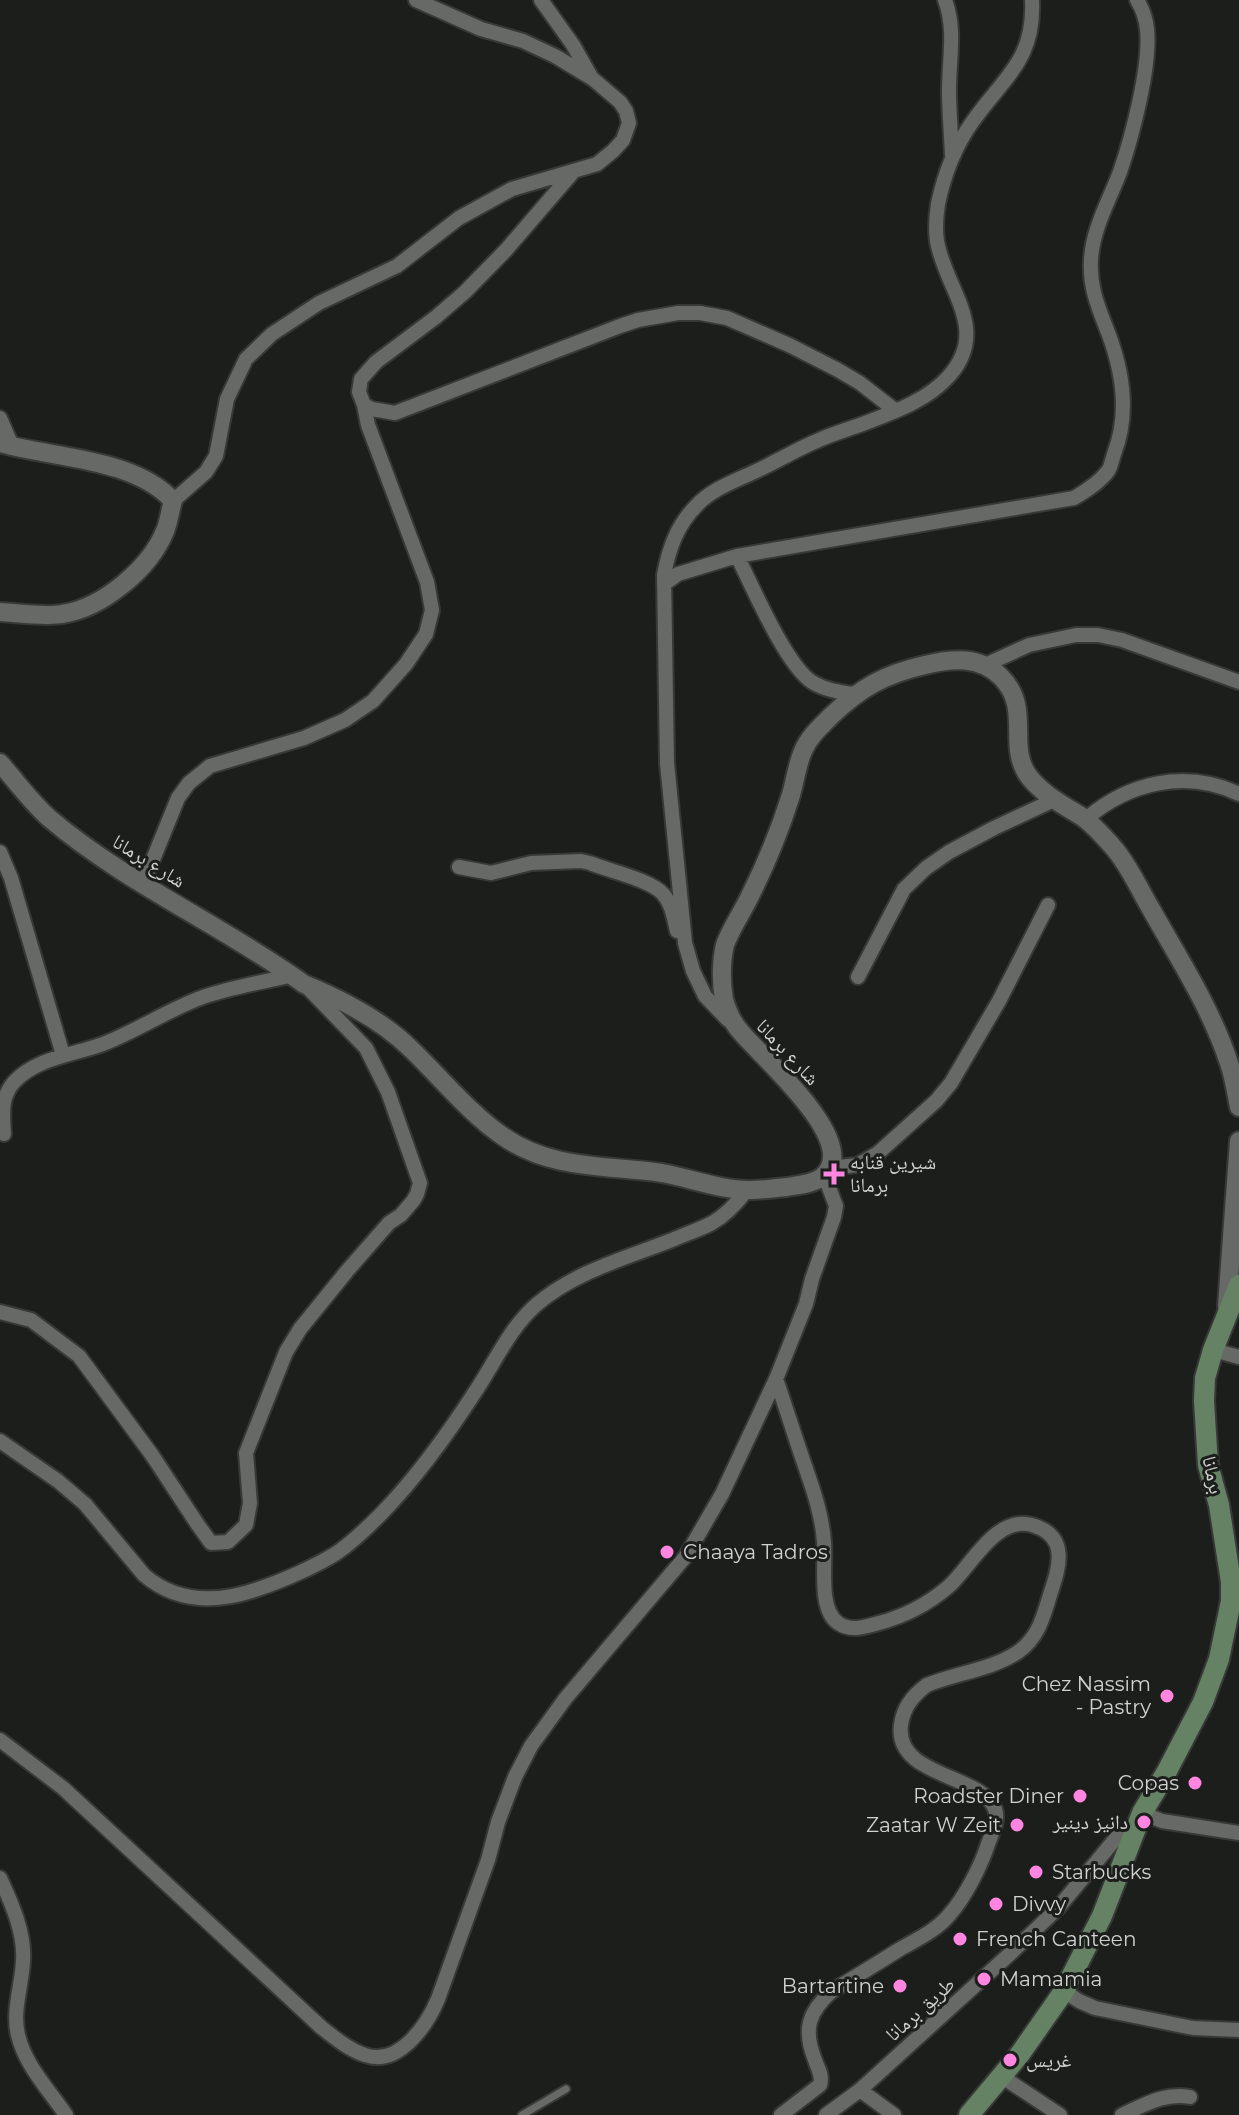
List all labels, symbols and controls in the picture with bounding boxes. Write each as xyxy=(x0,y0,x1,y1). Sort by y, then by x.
street label: شارع برمانا xyxy=(108,829,190,894)
street label: شارع برمانا xyxy=(751,1014,825,1091)
place label: شيرين قنابه برمانا xyxy=(850,1150,936,1197)
marker: شيرين قنابه برمانا xyxy=(825,1165,843,1183)
street label: برمانا xyxy=(1197,1454,1229,1496)
place label: Chaaya Tadros xyxy=(683,1540,828,1564)
marker: Chaaya Tadros xyxy=(658,1543,676,1561)
place label: Chez Nassim - Pastry xyxy=(1022,1672,1151,1719)
marker: Chez Nassim - Pastry xyxy=(1158,1687,1176,1705)
place label: Copas xyxy=(1118,1771,1179,1795)
marker: Copas xyxy=(1186,1774,1204,1792)
place label: Roadster Diner xyxy=(913,1784,1064,1808)
marker: Roadster Diner xyxy=(1071,1787,1089,1805)
place label: دانيز دينير xyxy=(1052,1810,1128,1834)
place label: Zaatar W Zeit xyxy=(866,1813,1001,1837)
marker: دانيز دينير xyxy=(1135,1813,1153,1831)
marker: Zaatar W Zeit xyxy=(1008,1816,1026,1834)
place label: Starbucks xyxy=(1052,1860,1151,1884)
marker: Starbucks xyxy=(1027,1863,1045,1881)
place label: Divvy xyxy=(1012,1892,1066,1916)
marker: Divvy xyxy=(987,1895,1005,1913)
place label: French Canteen xyxy=(976,1927,1136,1951)
marker: French Canteen xyxy=(951,1930,969,1948)
place label: Mamamia xyxy=(1000,1967,1102,1991)
marker: Mamamia xyxy=(975,1970,993,1988)
street label: طريق برمانا xyxy=(881,1972,959,2046)
place label: Bartartine xyxy=(782,1974,884,1998)
marker: Bartartine xyxy=(891,1977,909,1995)
place label: غريس xyxy=(1026,2048,1071,2072)
marker: غريس xyxy=(1001,2051,1019,2069)

